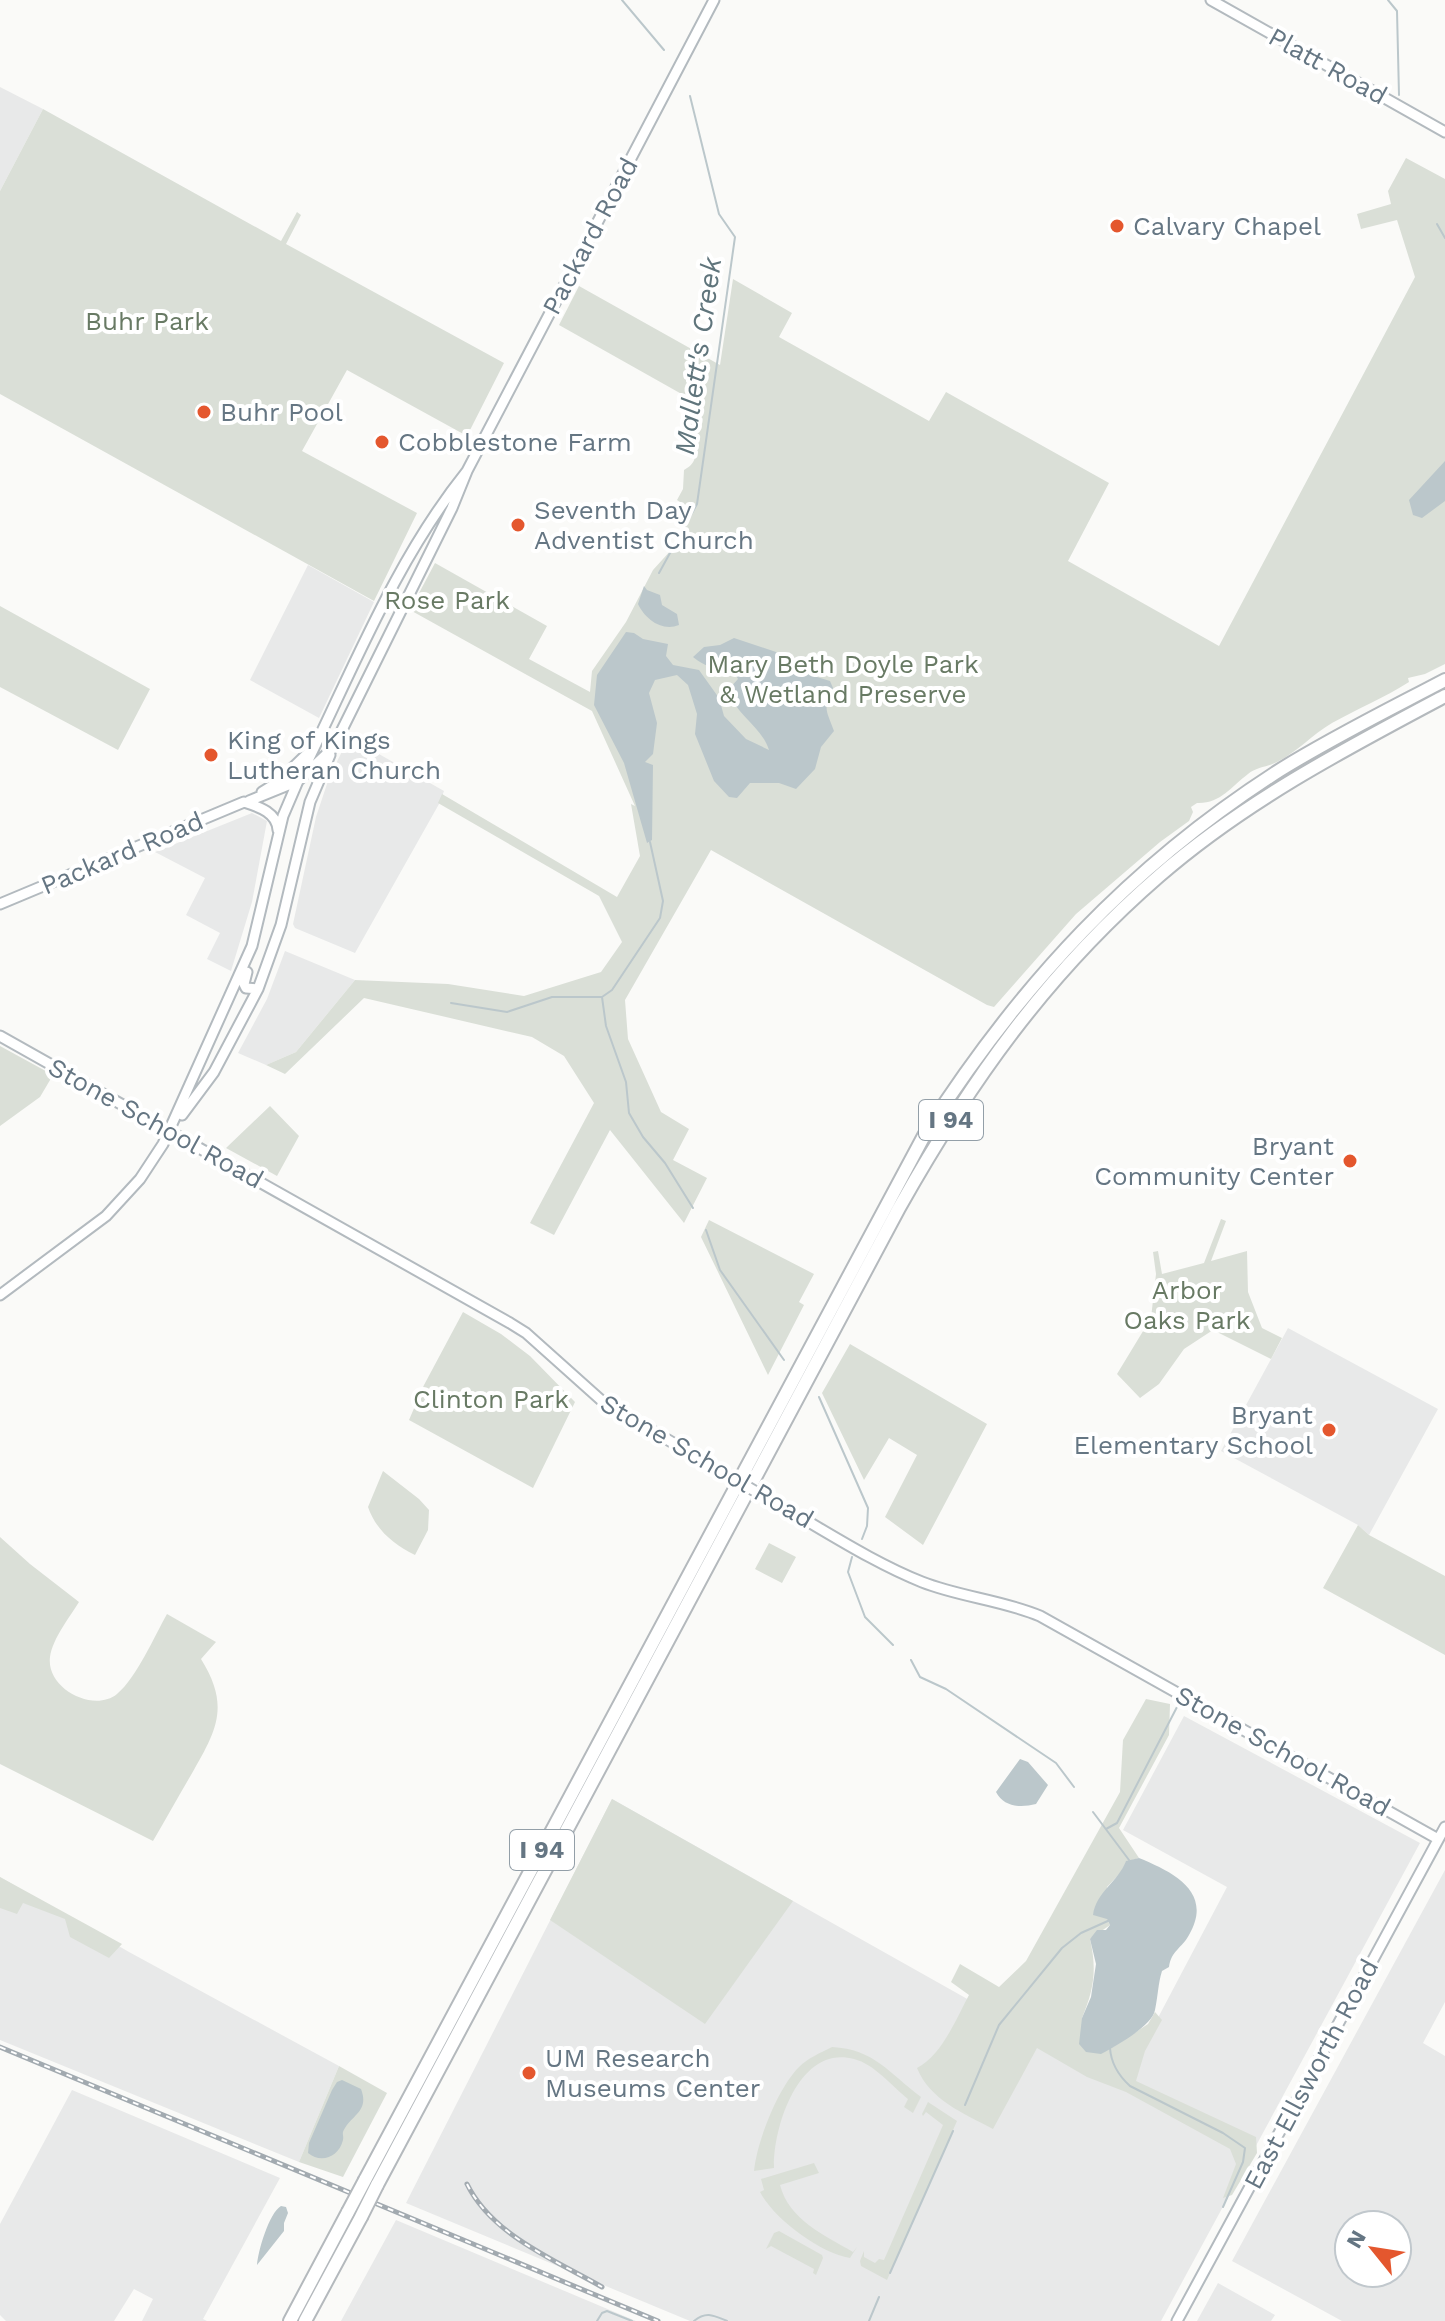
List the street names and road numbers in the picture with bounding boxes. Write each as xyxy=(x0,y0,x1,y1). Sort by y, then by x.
street label: Platt Road xyxy=(1264,21,1392,111)
street label: Packard Road xyxy=(536,153,644,319)
street label: Packard Road xyxy=(36,805,208,901)
street label: Stone School Road xyxy=(43,1051,269,1195)
road number: I 94 xyxy=(919,1100,983,1140)
street label: Stone School Road xyxy=(595,1388,819,1534)
street label: Stone School Road xyxy=(1170,1679,1396,1823)
road number: I 94 xyxy=(510,1830,574,1870)
street label: East Ellsworth Road xyxy=(1238,1954,1384,2194)

